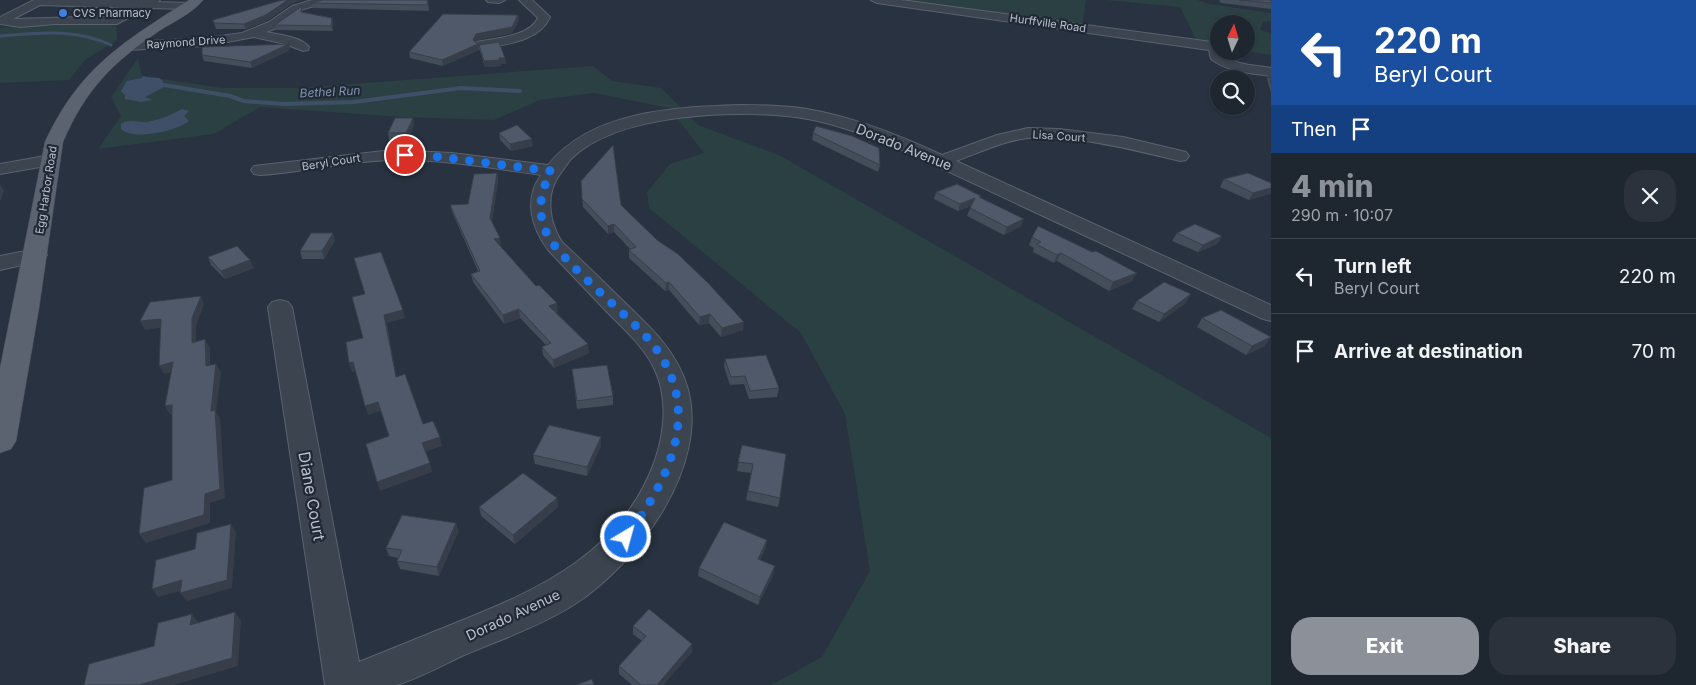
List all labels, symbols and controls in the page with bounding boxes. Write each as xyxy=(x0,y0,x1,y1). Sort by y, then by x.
place label: CVS Pharmacy xyxy=(73,6,151,20)
marker: CVS Pharmacy xyxy=(57,7,69,19)
street label: Hurffville Road xyxy=(1009,11,1087,35)
north arrow xyxy=(1210,15,1255,60)
map controls xyxy=(1210,15,1255,115)
text: 220 m xyxy=(1374,19,1482,61)
icon: left xyxy=(1291,20,1356,85)
street label: Raymond Drive xyxy=(146,32,226,52)
text: Beryl Court xyxy=(1374,61,1492,87)
button: search xyxy=(1210,70,1255,115)
water label: Bethel Run xyxy=(299,82,361,101)
icon: arrive xyxy=(1347,115,1375,143)
text: Then xyxy=(1291,118,1337,141)
street label: Dorado Avenue xyxy=(854,120,955,173)
street label: Lisa Court xyxy=(1032,127,1086,145)
pin xyxy=(384,134,426,176)
icon: arrive xyxy=(391,141,419,169)
street label: Egg Harbor Road xyxy=(32,145,60,235)
street label: Beryl Court xyxy=(301,150,362,174)
text: 4 min xyxy=(1291,168,1374,204)
button: close xyxy=(1624,170,1676,222)
text: 290 m · 10:07 xyxy=(1291,205,1393,225)
text: Turn left xyxy=(1334,255,1412,278)
icon: left xyxy=(1291,262,1319,290)
text: 220 m xyxy=(1619,265,1676,288)
text: Beryl Court xyxy=(1334,278,1420,298)
icon: arrive xyxy=(1291,337,1319,365)
text: Arrive at destination xyxy=(1334,340,1523,363)
text: 70 m xyxy=(1632,340,1676,363)
street label: Diane Court xyxy=(294,450,330,542)
position arrow xyxy=(599,510,651,562)
street label: Dorado Avenue xyxy=(463,585,562,644)
button: Exit xyxy=(1291,617,1479,675)
button: Share xyxy=(1489,617,1676,675)

